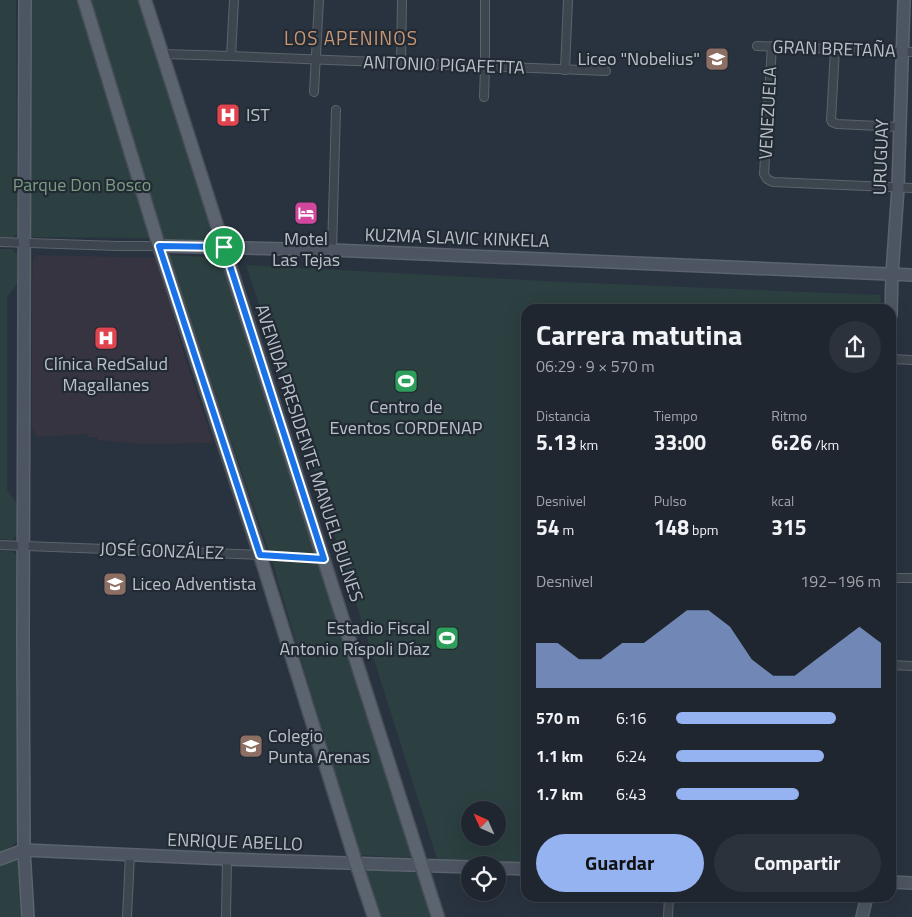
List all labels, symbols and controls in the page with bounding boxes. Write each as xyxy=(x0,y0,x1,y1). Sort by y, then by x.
district label: LOS APENINOS xyxy=(284,23,418,52)
street label: GRAN BRETAÑA xyxy=(772,33,896,64)
place label: Liceo "Nobelius" xyxy=(578,45,700,72)
school or university icon: Liceo "Nobelius" xyxy=(704,46,730,72)
street label: ANTONIO PIGAFETTA xyxy=(363,48,525,81)
street label: VENEZUELA xyxy=(752,66,783,160)
place label: IST xyxy=(246,101,270,128)
hospital icon: IST xyxy=(215,102,241,128)
street label: URUGUAY xyxy=(866,118,895,196)
park label: Parque Don Bosco xyxy=(13,171,151,198)
hotel icon: Motel Las Tejas xyxy=(293,200,319,226)
street label: KUZMA SLAVIC KINKELA xyxy=(364,221,550,254)
place label: Motel Las Tejas xyxy=(272,225,340,273)
pin xyxy=(203,226,245,268)
icon: arrive xyxy=(210,233,238,261)
street label: AVENIDA PRESIDENTE MANUEL BULNES xyxy=(249,301,370,605)
text: Carrera matutina xyxy=(536,313,742,356)
button: share xyxy=(829,321,881,373)
hospital icon: Clínica RedSalud Magallanes xyxy=(93,325,119,351)
place label: Clínica RedSalud Magallanes xyxy=(44,350,168,398)
text: 06:29 · 9 × 570 m xyxy=(536,354,655,378)
sports icon: Centro de Eventos CORDENAP xyxy=(393,368,419,394)
place label: Centro de Eventos CORDENAP xyxy=(330,393,483,441)
text: Distancia xyxy=(536,405,590,426)
text: Tiempo xyxy=(654,405,698,426)
text: Ritmo xyxy=(771,405,807,426)
text: 5.13 xyxy=(536,426,577,458)
text: 33:00 xyxy=(654,426,706,458)
text: 6:26 xyxy=(771,426,812,458)
text: km xyxy=(577,434,598,455)
text: /km xyxy=(812,434,839,455)
text: Desnivel xyxy=(536,490,586,511)
text: Pulso xyxy=(654,490,687,511)
text: kcal xyxy=(771,490,794,511)
text: 54 xyxy=(536,511,560,543)
text: 148 xyxy=(654,511,689,543)
text: 315 xyxy=(771,511,807,543)
text: m xyxy=(560,519,574,540)
text: bpm xyxy=(689,519,718,540)
street label: JOSÉ GONZÁLEZ xyxy=(99,535,225,566)
text: Desnivel xyxy=(536,569,593,593)
text: 192–196 m xyxy=(800,569,881,593)
place label: Liceo Adventista xyxy=(132,570,256,597)
school or university icon: Liceo Adventista xyxy=(102,571,128,597)
place label: Estadio Fiscal Antonio Ríspoli Díaz xyxy=(280,614,430,662)
sports icon: Estadio Fiscal Antonio Ríspoli Díaz xyxy=(434,625,460,651)
text: 570 m xyxy=(536,706,580,730)
text: 6:16 xyxy=(616,706,646,730)
place label: Colegio Punta Arenas xyxy=(268,722,370,770)
school or university icon: Colegio Punta Arenas xyxy=(238,733,264,759)
text: 1.1 km xyxy=(536,744,583,768)
text: 6:24 xyxy=(616,744,646,768)
text: 1.7 km xyxy=(536,782,583,806)
text: 6:43 xyxy=(616,782,646,806)
north arrow xyxy=(461,801,506,846)
map controls xyxy=(461,801,506,901)
street label: ENRIQUE ABELLO xyxy=(167,826,303,857)
button: Guardar xyxy=(536,834,704,892)
button: Compartir xyxy=(714,834,881,892)
button: locate xyxy=(461,856,506,901)

